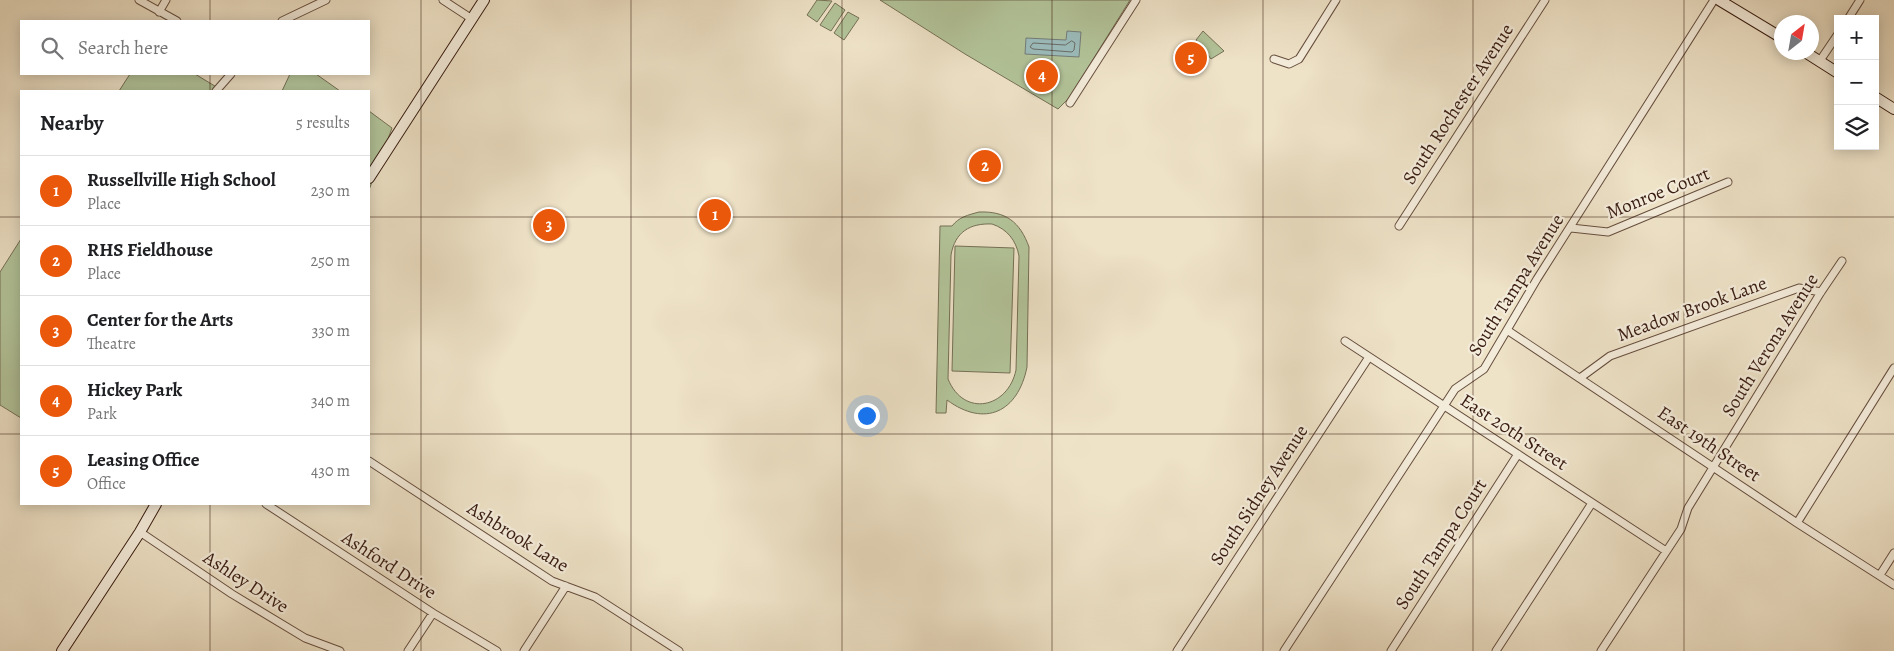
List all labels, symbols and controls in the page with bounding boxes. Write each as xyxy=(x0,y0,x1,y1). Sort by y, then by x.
north arrow xyxy=(1774,15,1819,60)
map controls xyxy=(1834,15,1879,150)
button: + xyxy=(1834,15,1879,60)
street label: South Rochester Avenue xyxy=(1396,19,1520,189)
search box xyxy=(20,20,370,75)
icon: search xyxy=(38,34,66,62)
text: Search here xyxy=(78,35,168,61)
pin: 5 xyxy=(1175,39,1207,77)
pin: 4 xyxy=(1026,57,1058,95)
button: − xyxy=(1834,60,1879,105)
button: layers xyxy=(1834,105,1879,150)
text: Nearby xyxy=(40,109,103,137)
text: 5 results xyxy=(296,112,350,134)
pin: 2 xyxy=(969,147,1001,185)
street label: Monroe Court xyxy=(1602,160,1714,226)
text: Russellville High School xyxy=(87,167,276,193)
text: 1 xyxy=(53,180,59,202)
text: 230 m xyxy=(311,180,350,202)
text: Place xyxy=(87,193,121,215)
pin: 1 xyxy=(699,196,731,234)
pin: 3 xyxy=(533,206,565,244)
street label: South Tampa Avenue xyxy=(1462,209,1570,361)
text: RHS Fieldhouse xyxy=(87,237,213,263)
text: 2 xyxy=(52,250,60,272)
text: 250 m xyxy=(311,250,350,272)
text: Place xyxy=(87,263,121,285)
street label: South Verona Avenue xyxy=(1715,268,1825,422)
street label: Meadow Brook Lane xyxy=(1614,270,1770,348)
text: Center for the Arts xyxy=(87,307,233,333)
text: 3 xyxy=(53,320,59,342)
text: 330 m xyxy=(312,320,350,342)
text: Theatre xyxy=(87,333,136,355)
text: Hickey Park xyxy=(87,377,182,403)
street label: East 20th Street xyxy=(1455,387,1573,477)
text: 4 xyxy=(52,390,60,412)
text: 340 m xyxy=(311,390,350,412)
street label: East 19th Street xyxy=(1652,400,1766,488)
text: Park xyxy=(87,403,117,425)
your location xyxy=(854,403,880,429)
street label: South Sidney Avenue xyxy=(1204,420,1314,570)
text: Leasing Office xyxy=(87,447,199,473)
text: 5 xyxy=(53,460,59,482)
text: 430 m xyxy=(311,460,350,482)
text: Office xyxy=(87,473,126,495)
street label: South Tampa Court xyxy=(1389,474,1493,614)
street label: Ashbrook Lane xyxy=(461,495,574,579)
street label: Ashford Drive xyxy=(336,524,441,605)
street label: Ashley Drive xyxy=(197,544,294,619)

